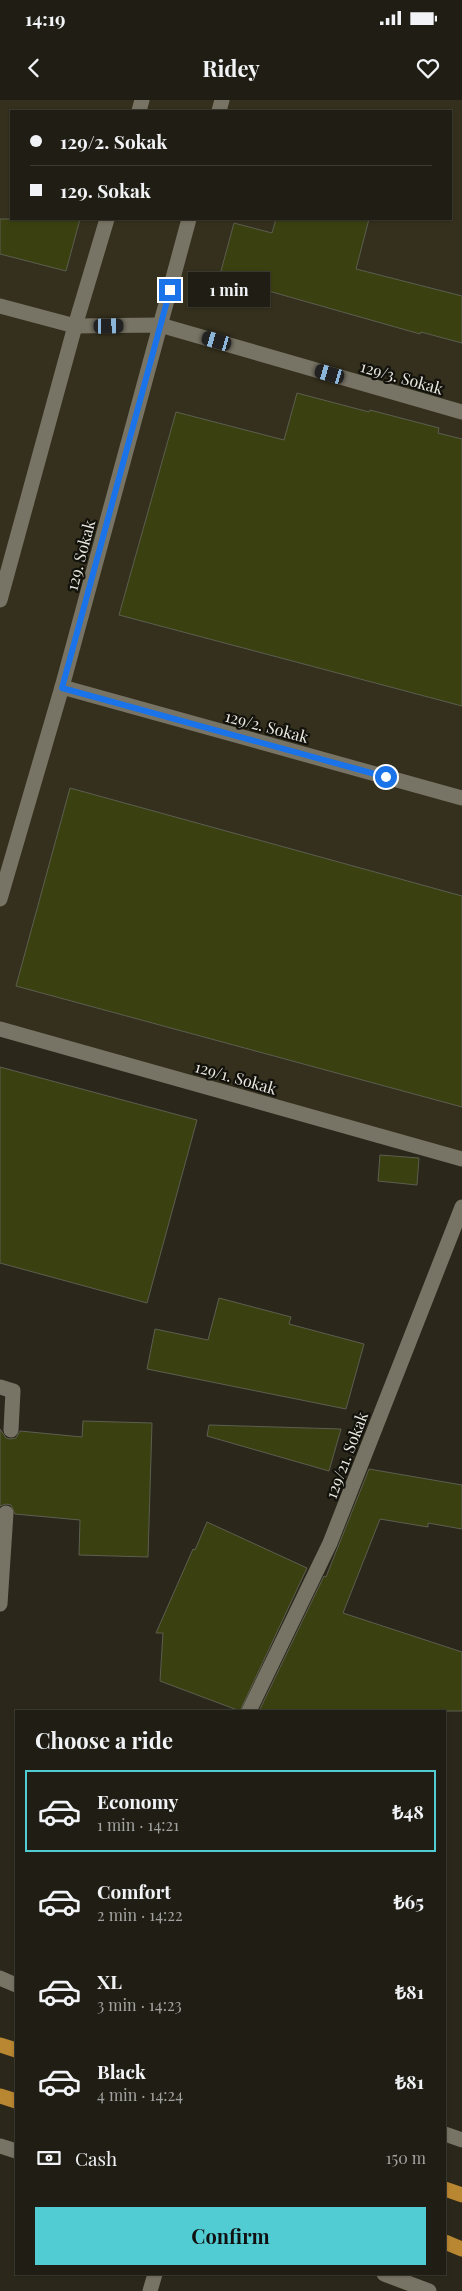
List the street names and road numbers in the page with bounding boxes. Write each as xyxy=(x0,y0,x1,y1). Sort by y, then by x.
street label: 129/3. Sokak xyxy=(358,355,446,399)
street label: 129. Sokak xyxy=(60,517,100,593)
street label: 129/2. Sokak xyxy=(223,705,311,747)
street label: 129/1. Sokak xyxy=(193,1055,280,1099)
street label: 129/21. Sokak xyxy=(320,1408,372,1502)

